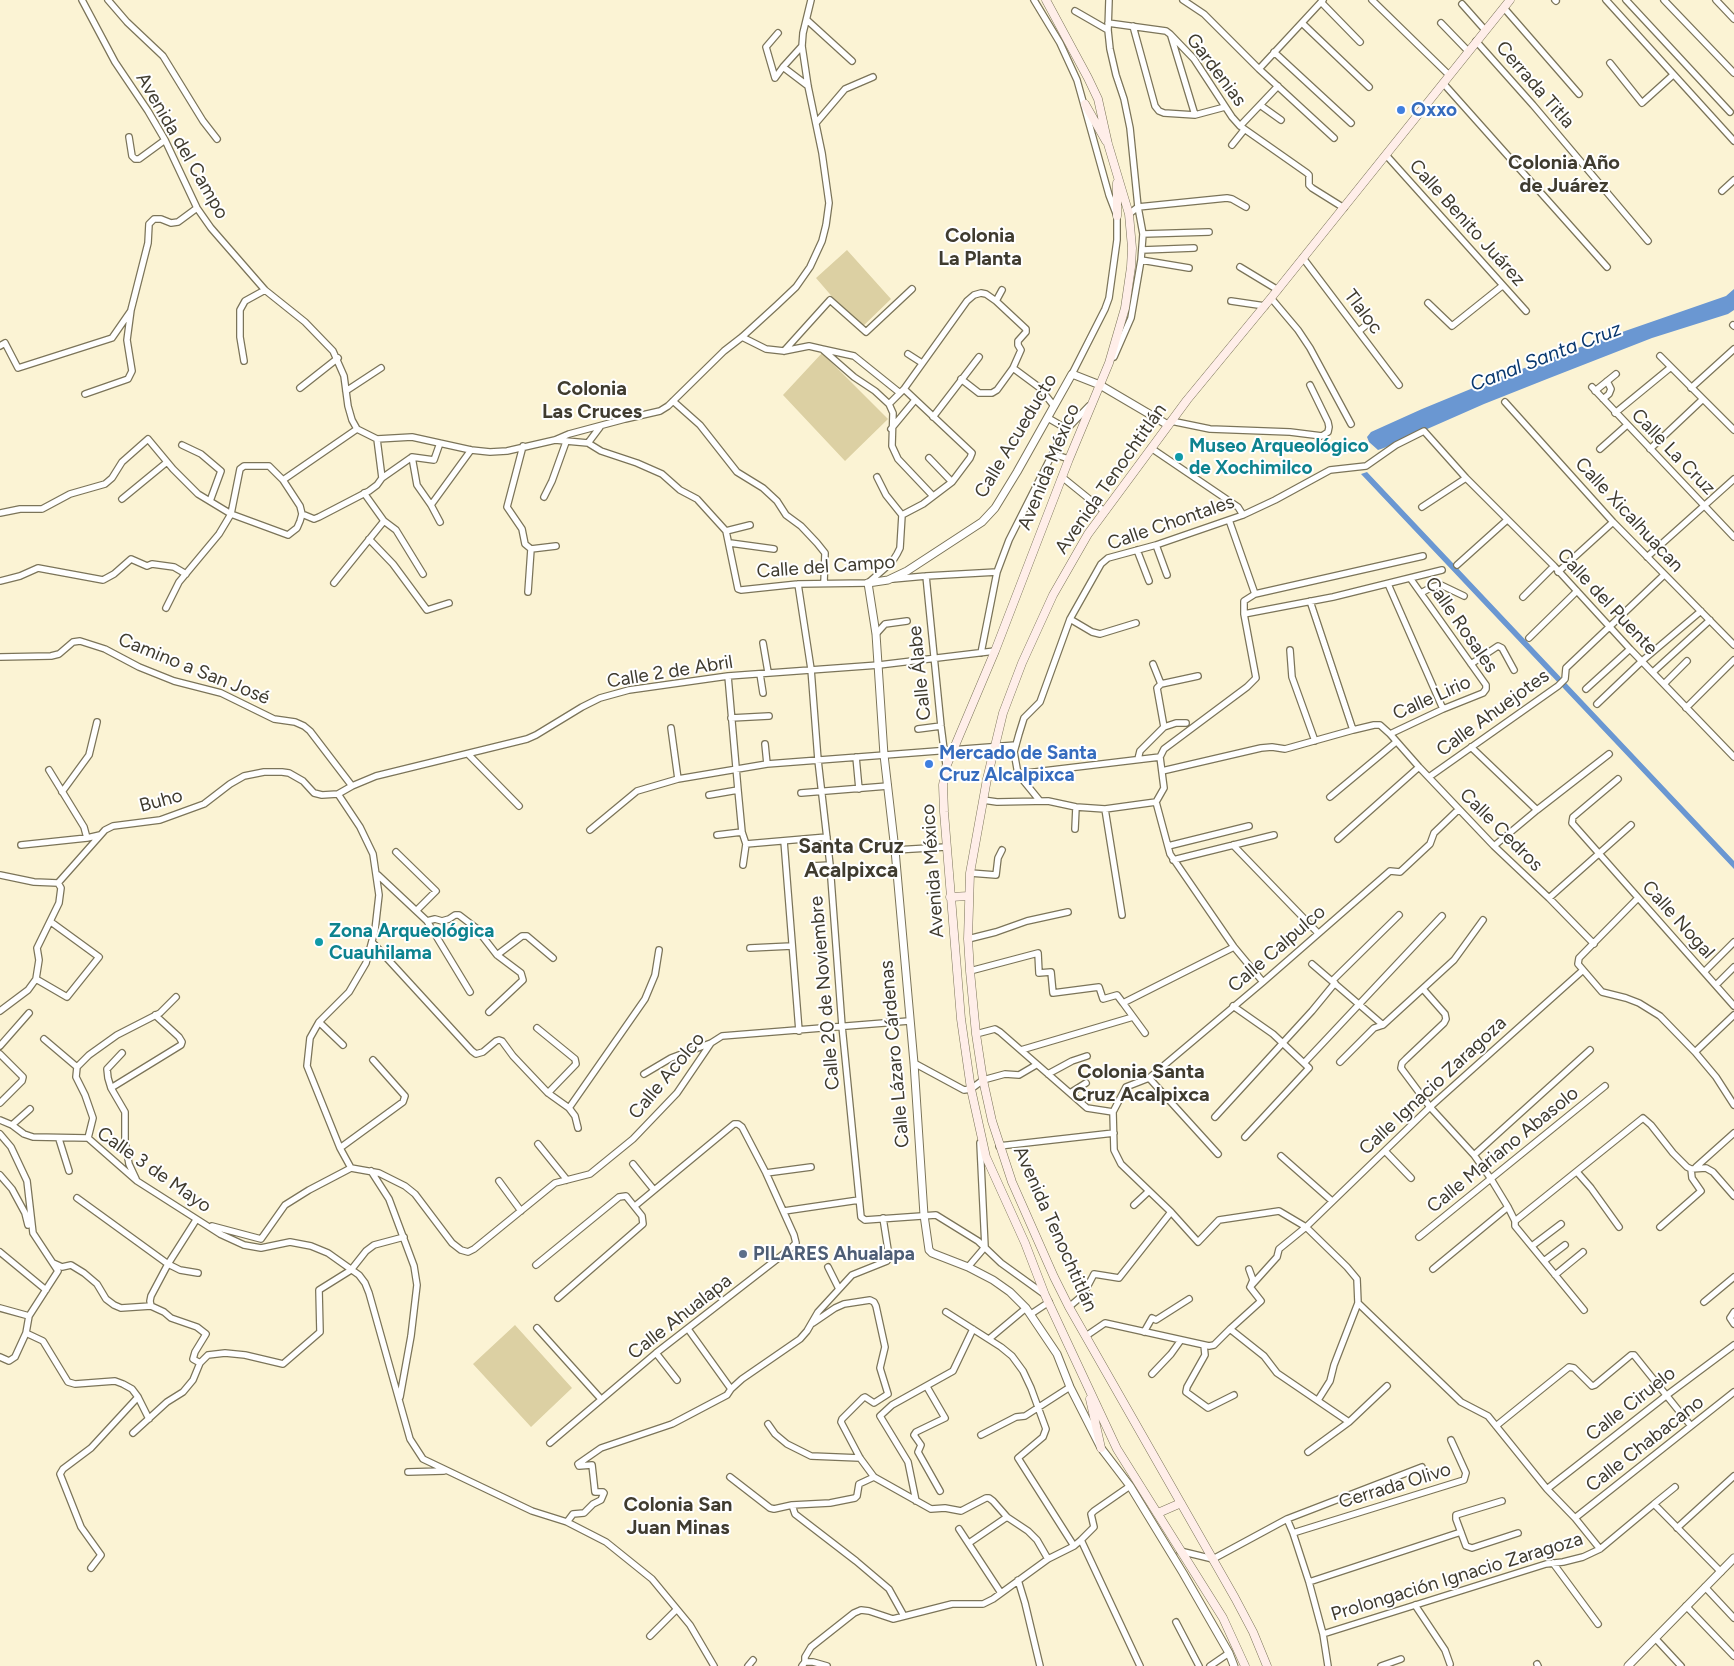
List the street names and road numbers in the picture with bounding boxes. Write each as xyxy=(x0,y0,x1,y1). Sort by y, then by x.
street label: Gardenias xyxy=(1181,29,1251,111)
street label: Cerrada Titla xyxy=(1491,37,1579,133)
street label: Avenida del Campo xyxy=(131,69,233,223)
street label: Calle Benito Juárez xyxy=(1404,155,1530,291)
street label: Tlaloc xyxy=(1339,285,1387,339)
street label: Calle Acueducto xyxy=(970,370,1062,502)
street label: Avenida Tenochtitlán xyxy=(1050,399,1172,559)
street label: Avenida México xyxy=(1013,400,1085,534)
street label: Calle La Cruz xyxy=(1626,404,1720,500)
street label: Calle Xicalhuacan xyxy=(1570,453,1688,577)
street label: Calle Chontales xyxy=(1104,491,1238,555)
street label: Calle del Puente xyxy=(1552,544,1662,660)
street label: Calle del Campo xyxy=(756,551,896,583)
street label: Calle Rosales xyxy=(1420,573,1502,677)
street label: Calle Álabe xyxy=(904,625,936,721)
street label: Camino a San José xyxy=(115,628,273,710)
street label: Calle 2 de Abril xyxy=(605,651,735,693)
street label: Calle Ahuejotes xyxy=(1432,664,1554,762)
street label: Calle Lirio xyxy=(1389,671,1475,725)
street label: Buho xyxy=(137,784,185,818)
street label: Calle Cedros xyxy=(1455,784,1547,876)
street label: Avenida México xyxy=(917,803,949,939)
street label: Calle Nogal xyxy=(1637,876,1719,964)
street label: Calle 20 de Noviembre xyxy=(805,895,845,1091)
street label: Calle Calpulco xyxy=(1224,900,1330,998)
street label: Calle Lázaro Cárdenas xyxy=(875,959,915,1149)
street label: Calle Ignacio Zaragoza xyxy=(1355,1012,1511,1160)
street label: Calle Acolco xyxy=(624,1028,710,1124)
street label: Calle Mariano Abasolo xyxy=(1423,1082,1583,1218)
street label: Calle 3 de Mayo xyxy=(92,1122,216,1218)
street label: Avenida Tenochtitlán xyxy=(1008,1143,1102,1315)
street label: Calle Ahualapa xyxy=(624,1269,736,1365)
street label: Calle Ciruelo xyxy=(1582,1362,1680,1446)
street label: Calle Chabacano xyxy=(1582,1391,1708,1497)
street label: Cerrada Olivo xyxy=(1336,1458,1454,1514)
street label: Prolongación Ignacio Zaragoza xyxy=(1328,1528,1586,1626)

